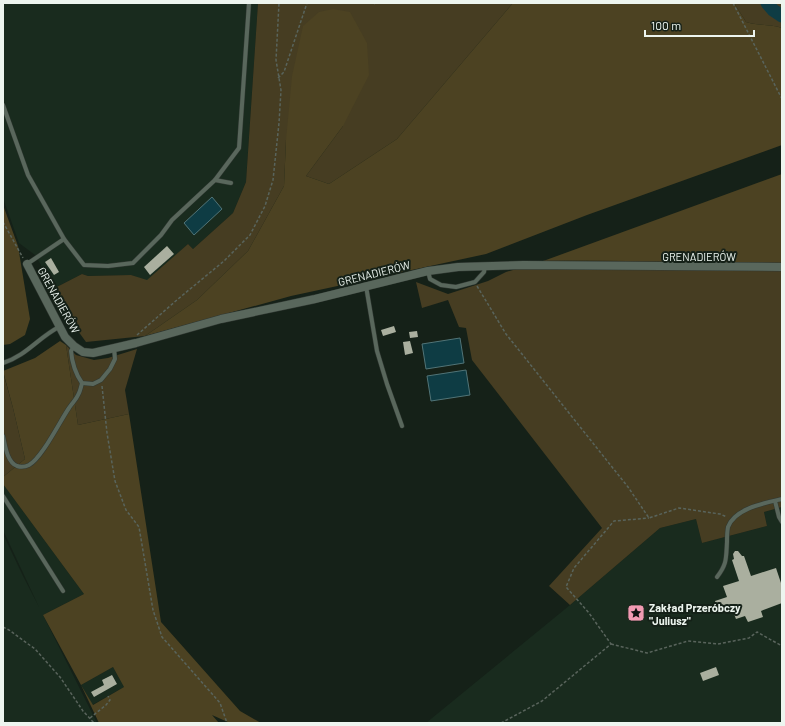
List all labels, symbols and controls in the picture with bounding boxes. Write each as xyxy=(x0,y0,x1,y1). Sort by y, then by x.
scale bar xyxy=(645,12,754,38)
text: 100 m xyxy=(651,18,681,32)
street label: GRENADIERÓW xyxy=(662,250,736,263)
street label: GRENADIERÓW xyxy=(337,258,412,288)
street label: GRENADIERÓW xyxy=(35,265,83,336)
place label: Zakład Przeróbczy "Juliusz" xyxy=(649,601,741,627)
place icon: Zakład Przeróbczy "Juliusz" xyxy=(626,603,646,623)

